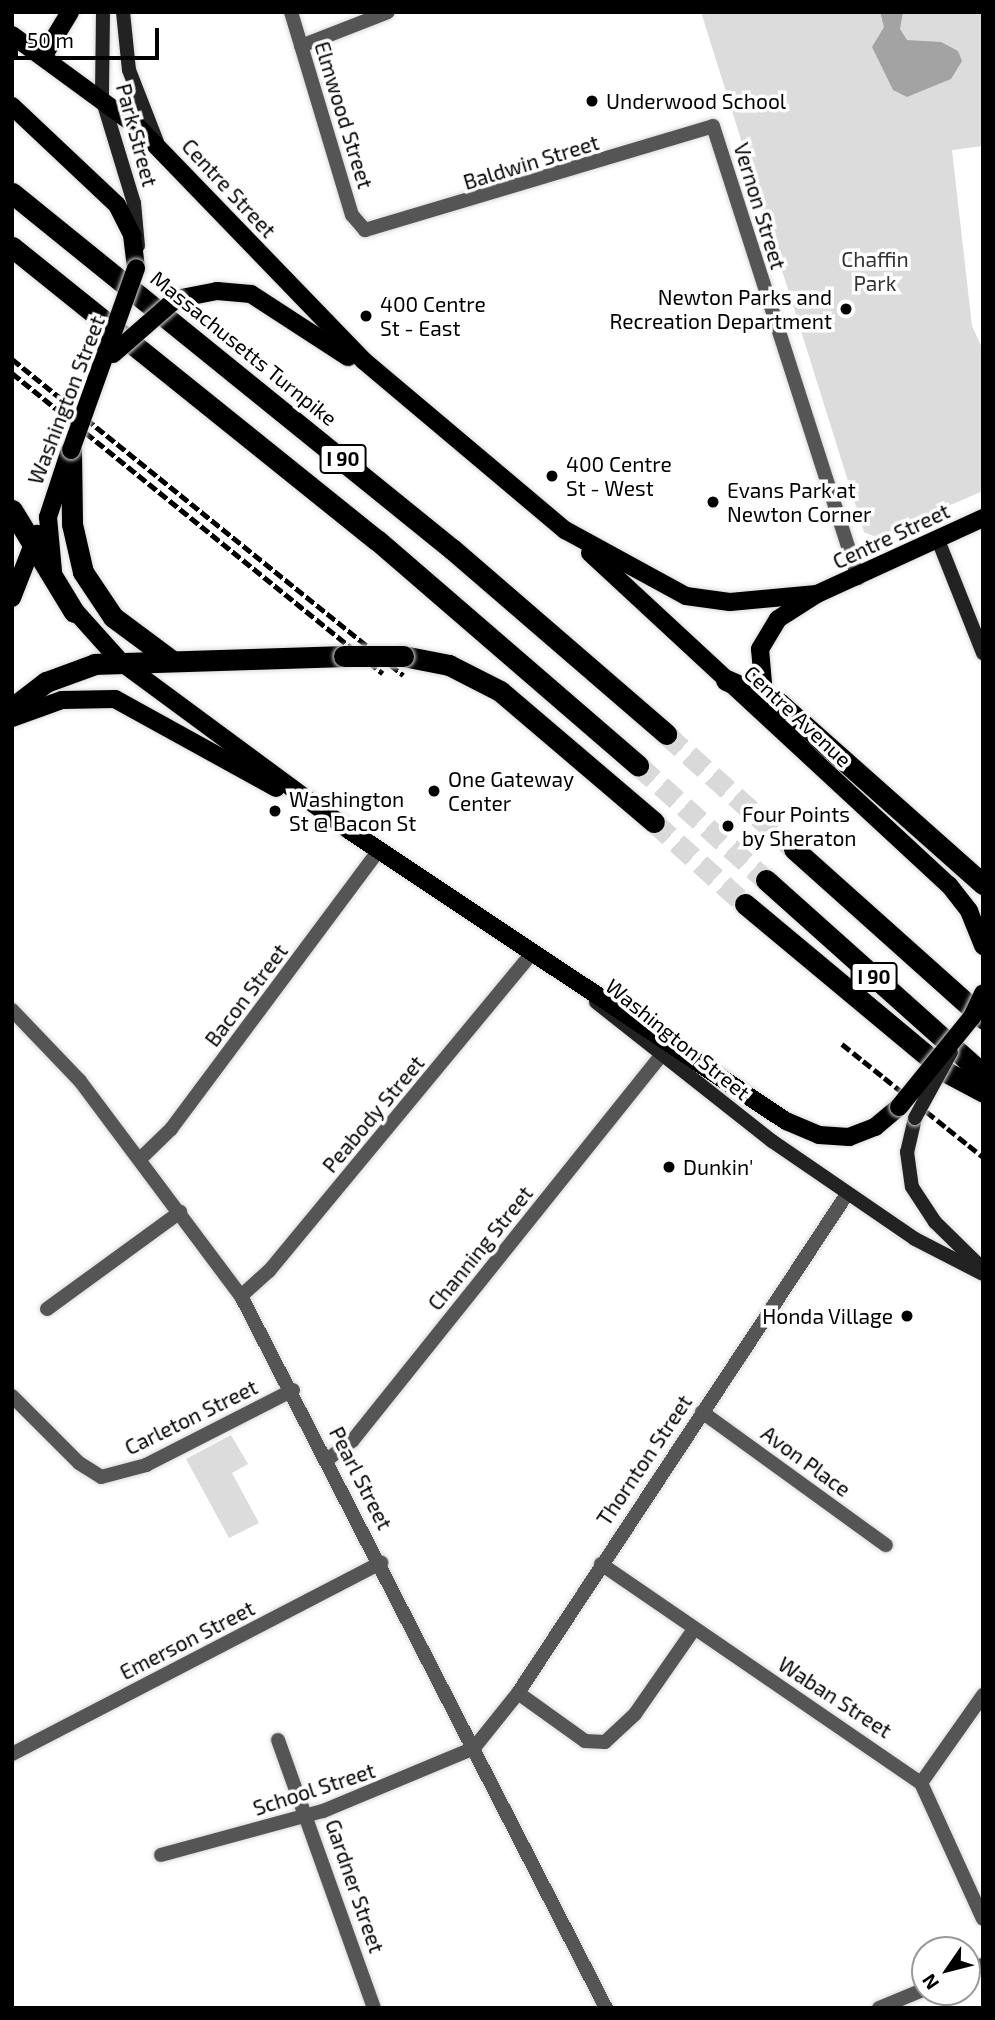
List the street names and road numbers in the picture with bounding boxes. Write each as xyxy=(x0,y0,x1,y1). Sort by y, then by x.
street label: Elmwood Street xyxy=(310,38,378,192)
street label: Park Street xyxy=(111,81,163,189)
street label: Baldwin Street xyxy=(460,129,602,195)
street label: Centre Street xyxy=(177,133,281,243)
street label: Vernon Street xyxy=(729,140,791,272)
street label: Massachusetts Turnpike xyxy=(146,265,342,431)
street label: Washington Street xyxy=(22,312,110,488)
road number: I 90 xyxy=(318,444,368,474)
street label: Centre Street xyxy=(829,498,953,574)
street label: Centre Avenue xyxy=(739,660,857,772)
street label: Bacon Street xyxy=(199,939,293,1051)
road number: I 90 xyxy=(850,962,898,993)
street label: Washington Street xyxy=(601,973,755,1105)
street label: Peabody Street xyxy=(317,1050,429,1178)
street label: Channing Street xyxy=(422,1181,538,1315)
street label: Carleton Street xyxy=(120,1374,262,1460)
street label: Thornton Street xyxy=(591,1390,697,1530)
street label: Avon Place xyxy=(757,1420,855,1502)
street label: Pearl Street xyxy=(324,1422,398,1534)
street label: Emerson Street xyxy=(115,1595,259,1685)
street label: Waban Street xyxy=(774,1651,896,1743)
street label: School Street xyxy=(250,1757,378,1821)
street label: Gardner Street xyxy=(320,1816,390,1956)

